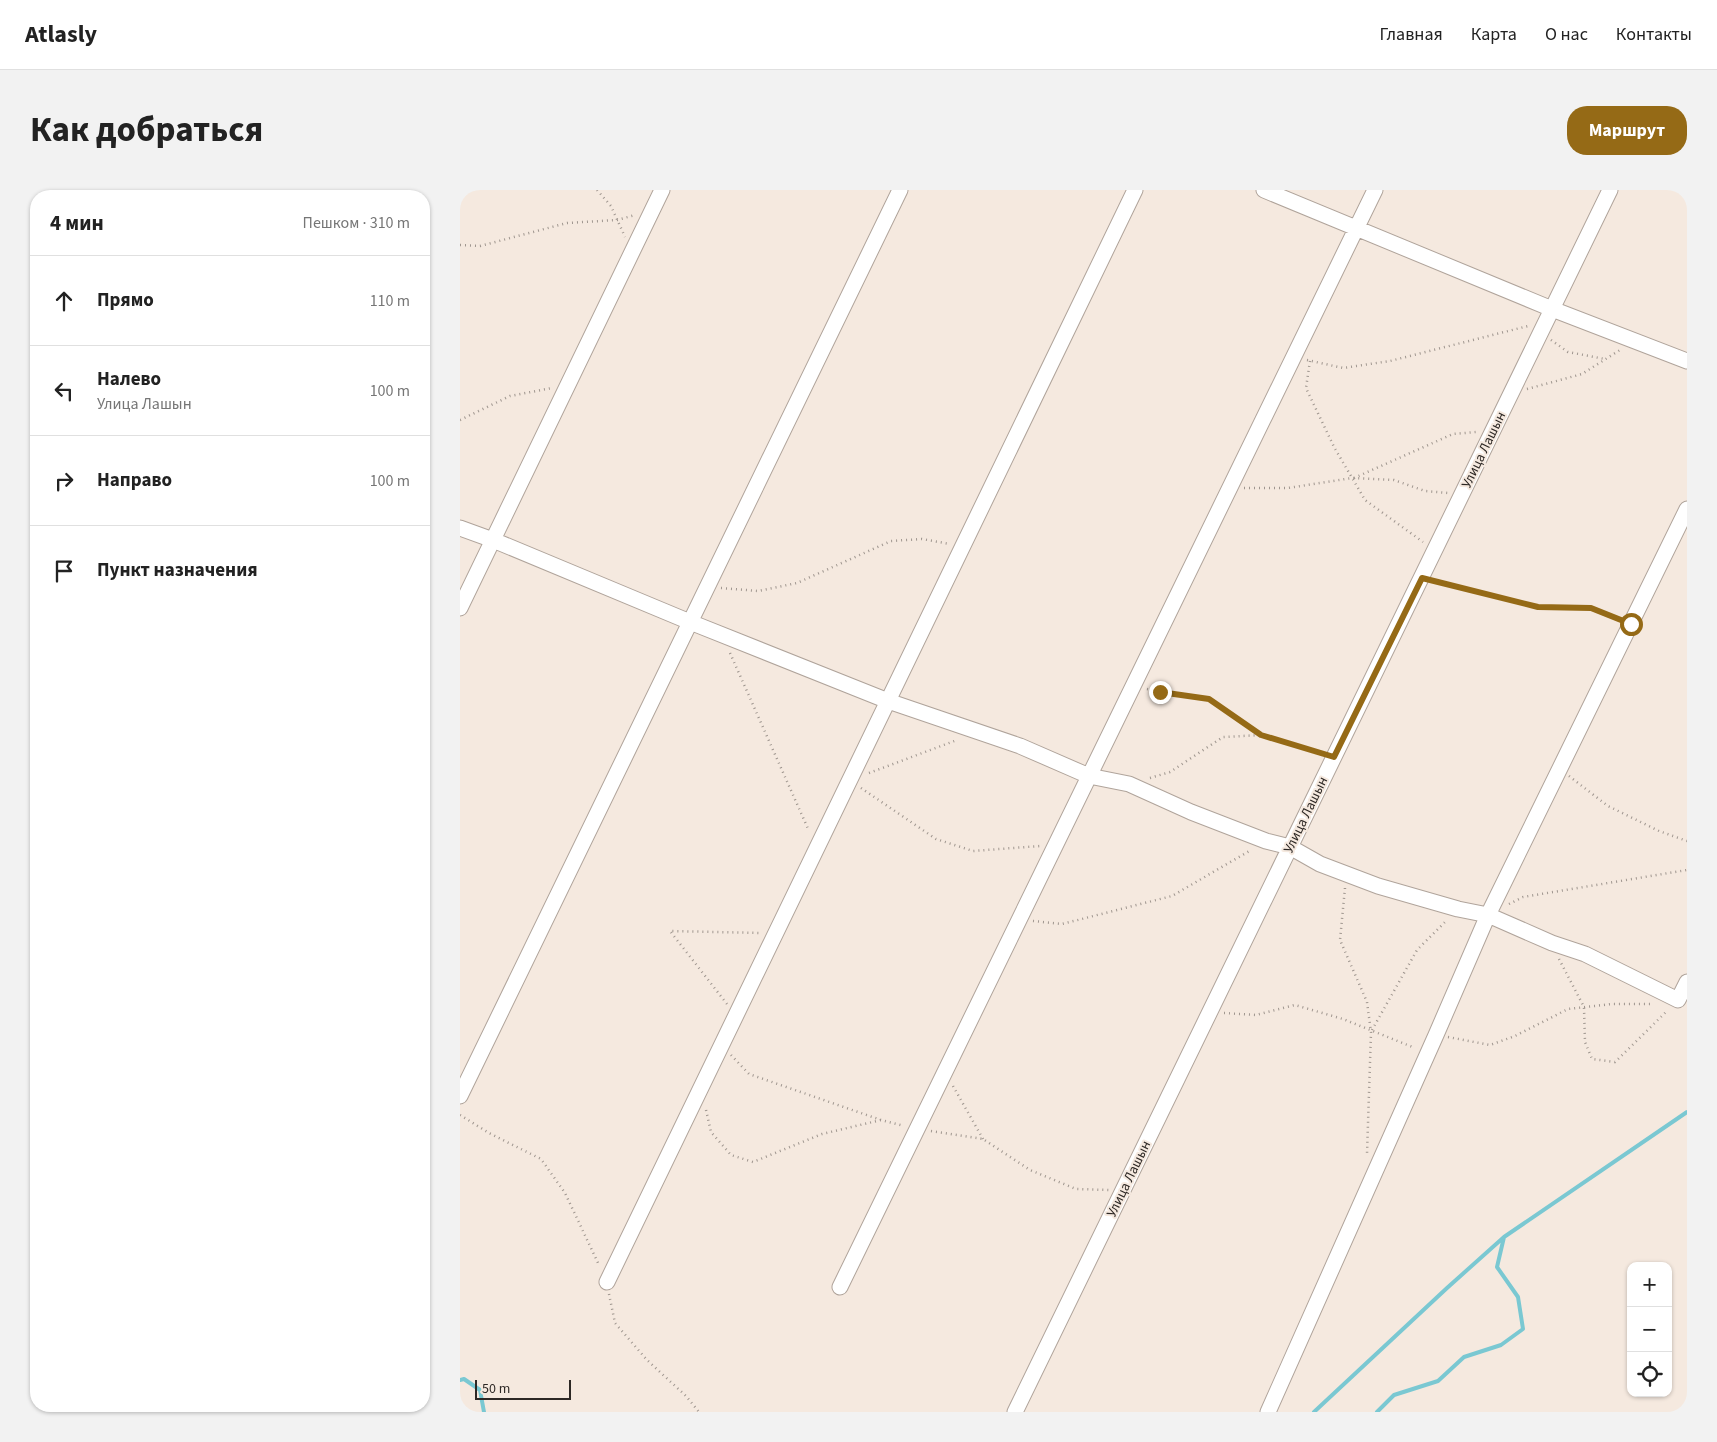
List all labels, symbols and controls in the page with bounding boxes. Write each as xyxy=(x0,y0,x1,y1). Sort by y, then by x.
text: Atlasly xyxy=(25,17,97,52)
text: Главная xyxy=(1380,22,1443,47)
text: Карта xyxy=(1471,22,1517,47)
text: О нас xyxy=(1545,22,1588,47)
text: Контакты xyxy=(1616,22,1692,47)
text: Как добраться xyxy=(30,105,263,155)
button: Маршрут xyxy=(1567,106,1687,155)
text: 4 мин xyxy=(50,208,104,238)
text: Пешком · 310 m xyxy=(303,212,410,234)
icon: ahead xyxy=(50,287,78,315)
text: Прямо xyxy=(97,287,154,314)
text: 110 m xyxy=(370,290,410,312)
text: Налево xyxy=(97,366,161,393)
icon: left xyxy=(50,377,78,405)
text: 100 m xyxy=(370,380,410,402)
text: Улица Лашын xyxy=(97,393,192,415)
street label: Улица Лашын xyxy=(1457,408,1511,492)
icon: right xyxy=(50,467,78,495)
text: Направо xyxy=(97,467,172,494)
text: 100 m xyxy=(370,470,410,492)
icon: arrive xyxy=(50,557,78,585)
text: Пункт назначения xyxy=(97,557,258,584)
route start xyxy=(1620,613,1643,636)
route end xyxy=(1149,681,1172,704)
street label: Улица Лашын xyxy=(1279,773,1333,857)
street label: Улица Лашын xyxy=(1102,1137,1156,1221)
map controls xyxy=(1627,1262,1672,1397)
button: + xyxy=(1627,1262,1672,1307)
button: − xyxy=(1627,1307,1672,1352)
button: locate xyxy=(1627,1352,1672,1397)
scale bar xyxy=(475,1377,571,1400)
text: 50 m xyxy=(482,1379,510,1399)

